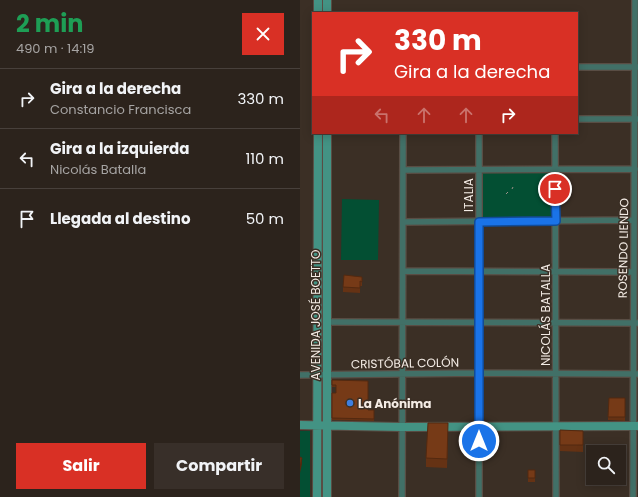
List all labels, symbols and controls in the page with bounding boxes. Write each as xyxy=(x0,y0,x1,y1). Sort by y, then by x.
text: 2 min xyxy=(16,7,83,40)
button: close xyxy=(242,13,284,55)
text: 330 m xyxy=(394,21,482,60)
icon: right xyxy=(328,28,380,80)
text: 490 m · 14:19 xyxy=(16,39,95,58)
text: Gira a la derecha xyxy=(394,59,550,84)
text: Gira a la derecha xyxy=(50,78,181,99)
icon: right xyxy=(16,88,38,110)
text: 330 m xyxy=(237,88,284,109)
text: Constancio Francisca xyxy=(50,100,191,119)
icon: left xyxy=(371,104,393,126)
icon: ahead xyxy=(413,104,435,126)
icon: ahead xyxy=(455,104,477,126)
icon: right xyxy=(497,104,519,126)
text: Gira a la izquierda xyxy=(50,138,189,159)
icon: left xyxy=(16,148,38,170)
text: 110 m xyxy=(246,148,284,169)
text: Nicolás Batalla xyxy=(50,160,146,179)
pin xyxy=(538,172,572,206)
street label: ITALIA xyxy=(460,178,477,212)
icon: arrive xyxy=(544,178,566,200)
street label: ROSENDO LIENDO xyxy=(614,198,632,298)
icon: arrive xyxy=(16,208,38,230)
text: Llegada al destino xyxy=(50,208,191,229)
text: 50 m xyxy=(246,208,284,229)
street label: AVENIDA JOSÉ BOETTO xyxy=(307,249,324,381)
street label: NICOLÁS BATALLA xyxy=(537,264,554,366)
street label: CRISTÓBAL COLÓN xyxy=(351,354,459,372)
place label: La Anónima xyxy=(358,395,431,412)
marker: La Anónima xyxy=(345,398,355,408)
position arrow xyxy=(458,420,500,462)
button: Salir xyxy=(16,443,146,489)
button: Compartir xyxy=(154,443,284,489)
map controls xyxy=(586,445,626,485)
button: search xyxy=(586,445,626,485)

